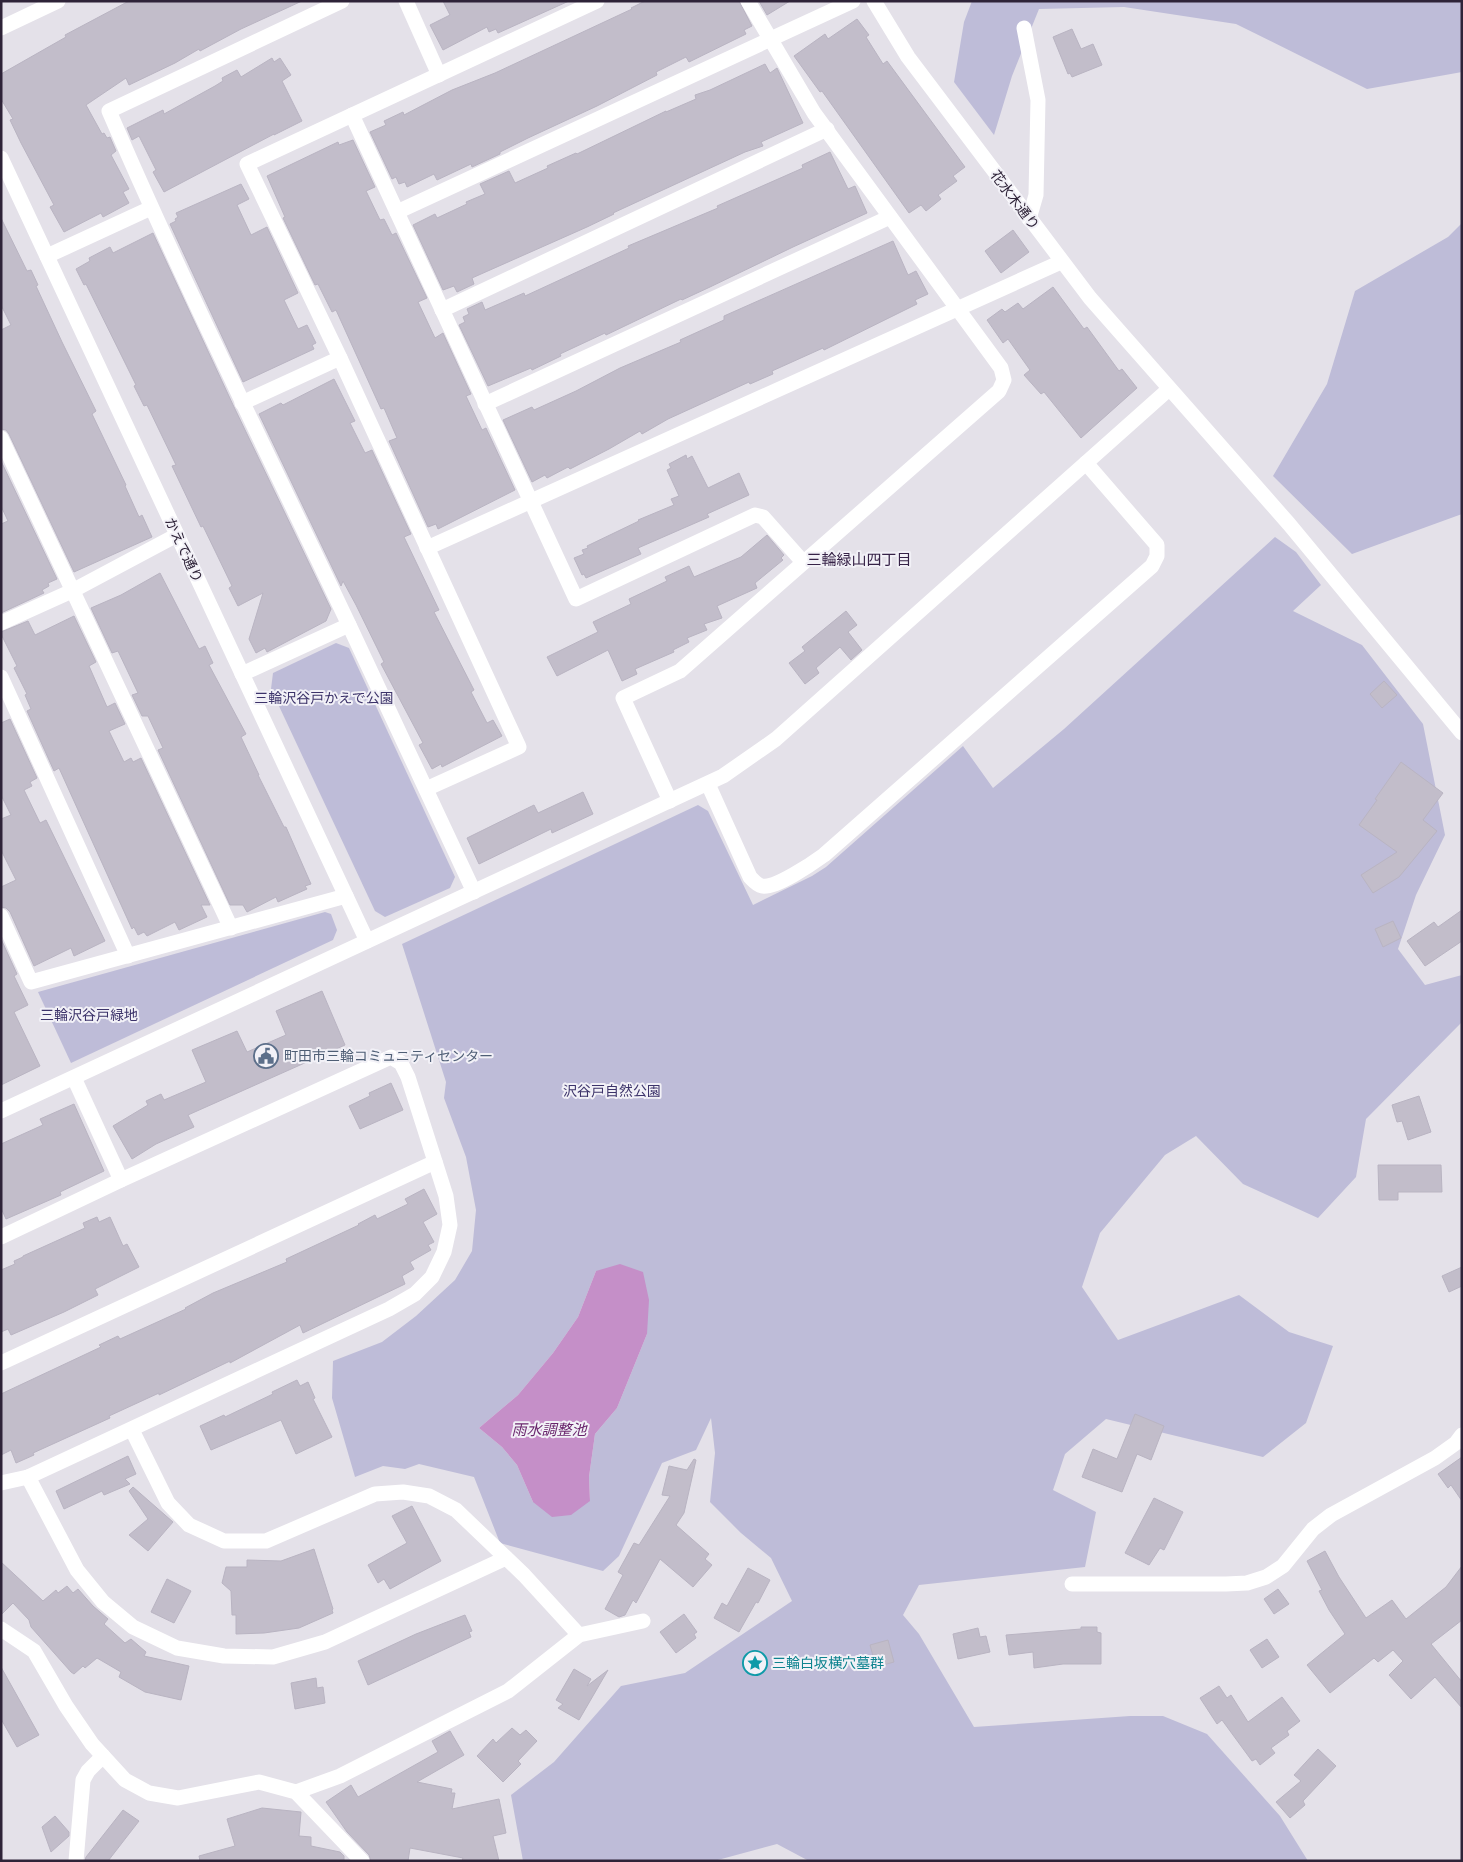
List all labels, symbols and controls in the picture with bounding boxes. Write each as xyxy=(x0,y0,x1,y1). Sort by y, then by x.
street label: 花水木通り xyxy=(988,168,1042,233)
street label: かえで通り xyxy=(162,516,205,585)
district label: 三輪緑山四丁目 xyxy=(806,551,912,568)
park label: 三輪沢谷戸かえで公園 xyxy=(254,690,394,706)
park label: 三輪沢谷戸緑地 xyxy=(40,1007,138,1023)
public building icon: 町田市三輪コミュニティセンター xyxy=(253,1043,279,1069)
place label: 町田市三輪コミュニティセンター xyxy=(284,1048,493,1064)
park label: 沢谷戸自然公園 xyxy=(563,1083,661,1099)
water label: 雨水調整池 xyxy=(511,1422,588,1438)
place icon: 三輪白坂横穴墓群 xyxy=(742,1650,768,1676)
place label: 三輪白坂横穴墓群 xyxy=(772,1655,884,1671)

